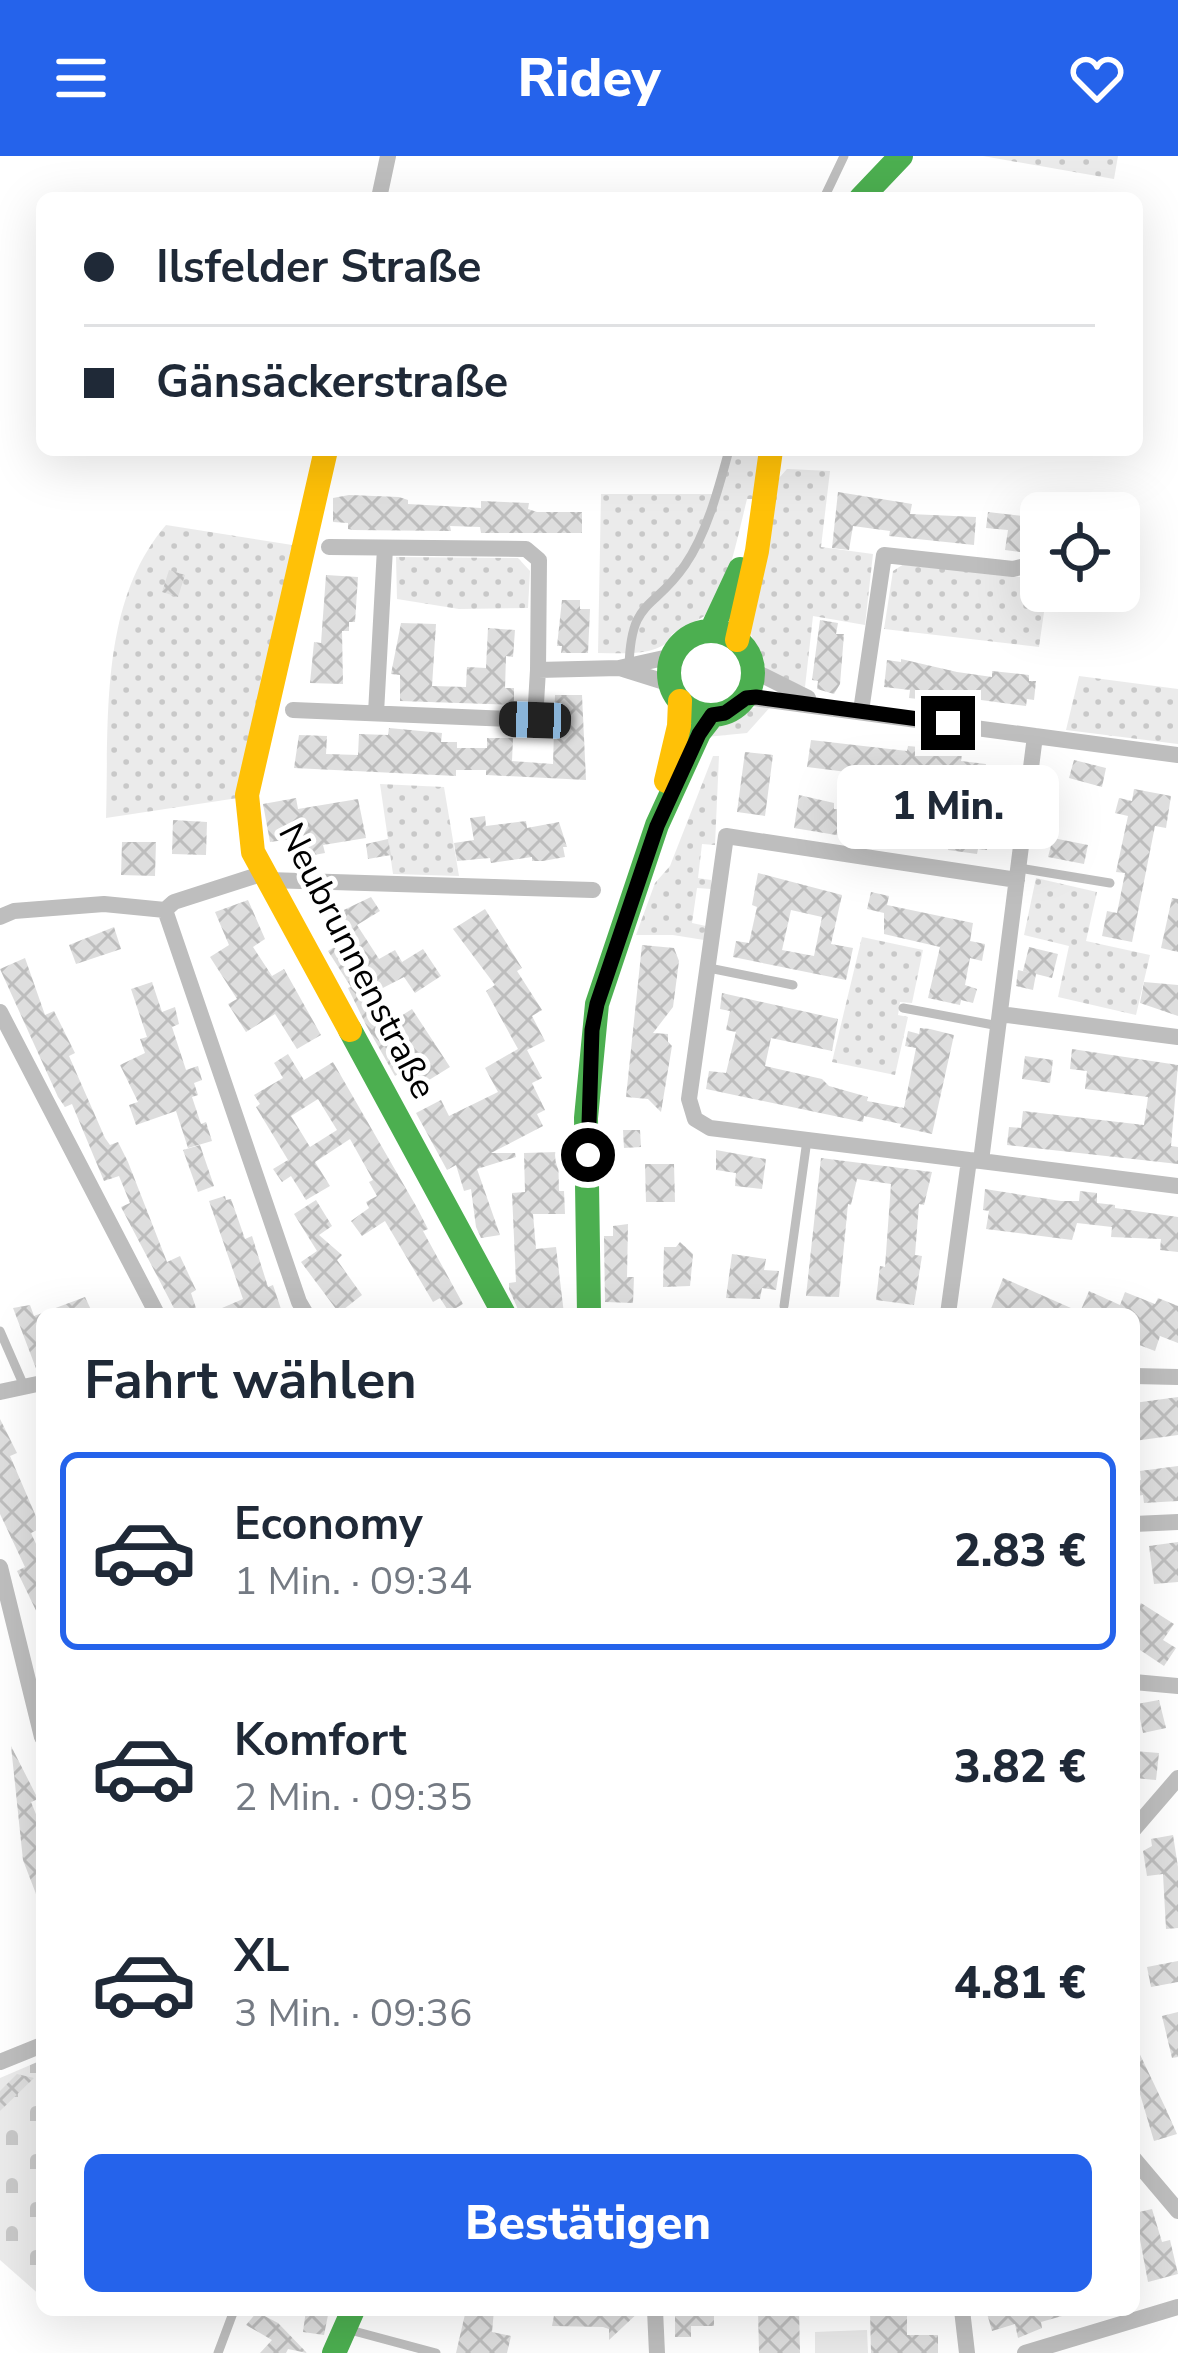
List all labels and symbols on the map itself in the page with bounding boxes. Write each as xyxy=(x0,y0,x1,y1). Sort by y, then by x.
route end xyxy=(921,696,975,750)
car xyxy=(498,701,572,739)
callout: 1 Min. xyxy=(837,765,1059,849)
street label: Neubrunnenstraße xyxy=(266,815,448,1107)
route start xyxy=(561,1128,615,1182)

